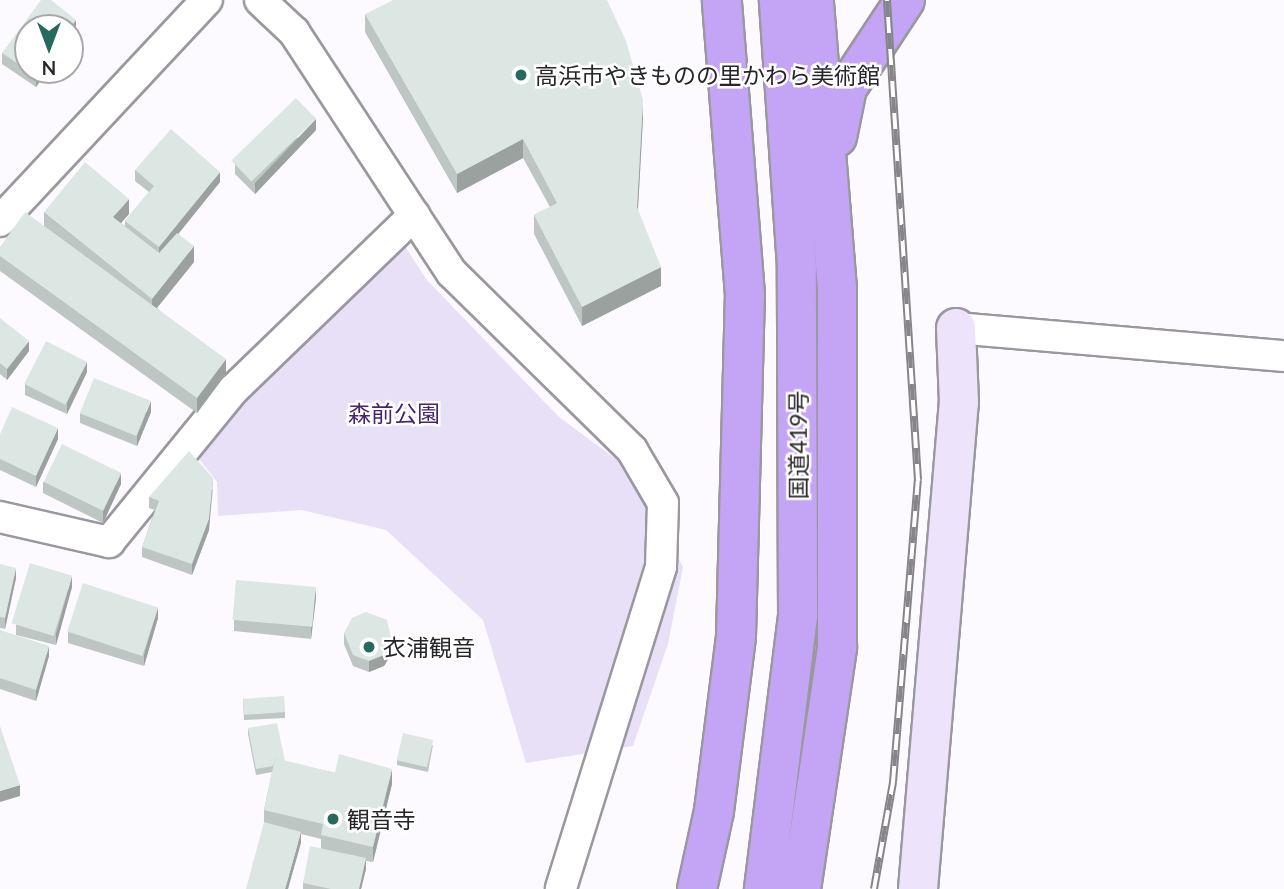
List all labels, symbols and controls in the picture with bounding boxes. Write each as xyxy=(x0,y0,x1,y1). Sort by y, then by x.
north arrow xyxy=(14,14,84,84)
text: N xyxy=(42,57,56,80)
place label: 高浜市やきものの里かわら美術館 xyxy=(535,61,880,89)
marker: 高浜市やきものの里かわら美術館 xyxy=(513,67,529,83)
street label: 国道419号 xyxy=(784,390,812,500)
park label: 森前公園 xyxy=(348,399,440,427)
place label: 衣浦観音 xyxy=(383,633,475,661)
marker: 衣浦観音 xyxy=(361,639,377,655)
place label: 観音寺 xyxy=(347,805,416,833)
marker: 観音寺 xyxy=(325,811,341,827)

